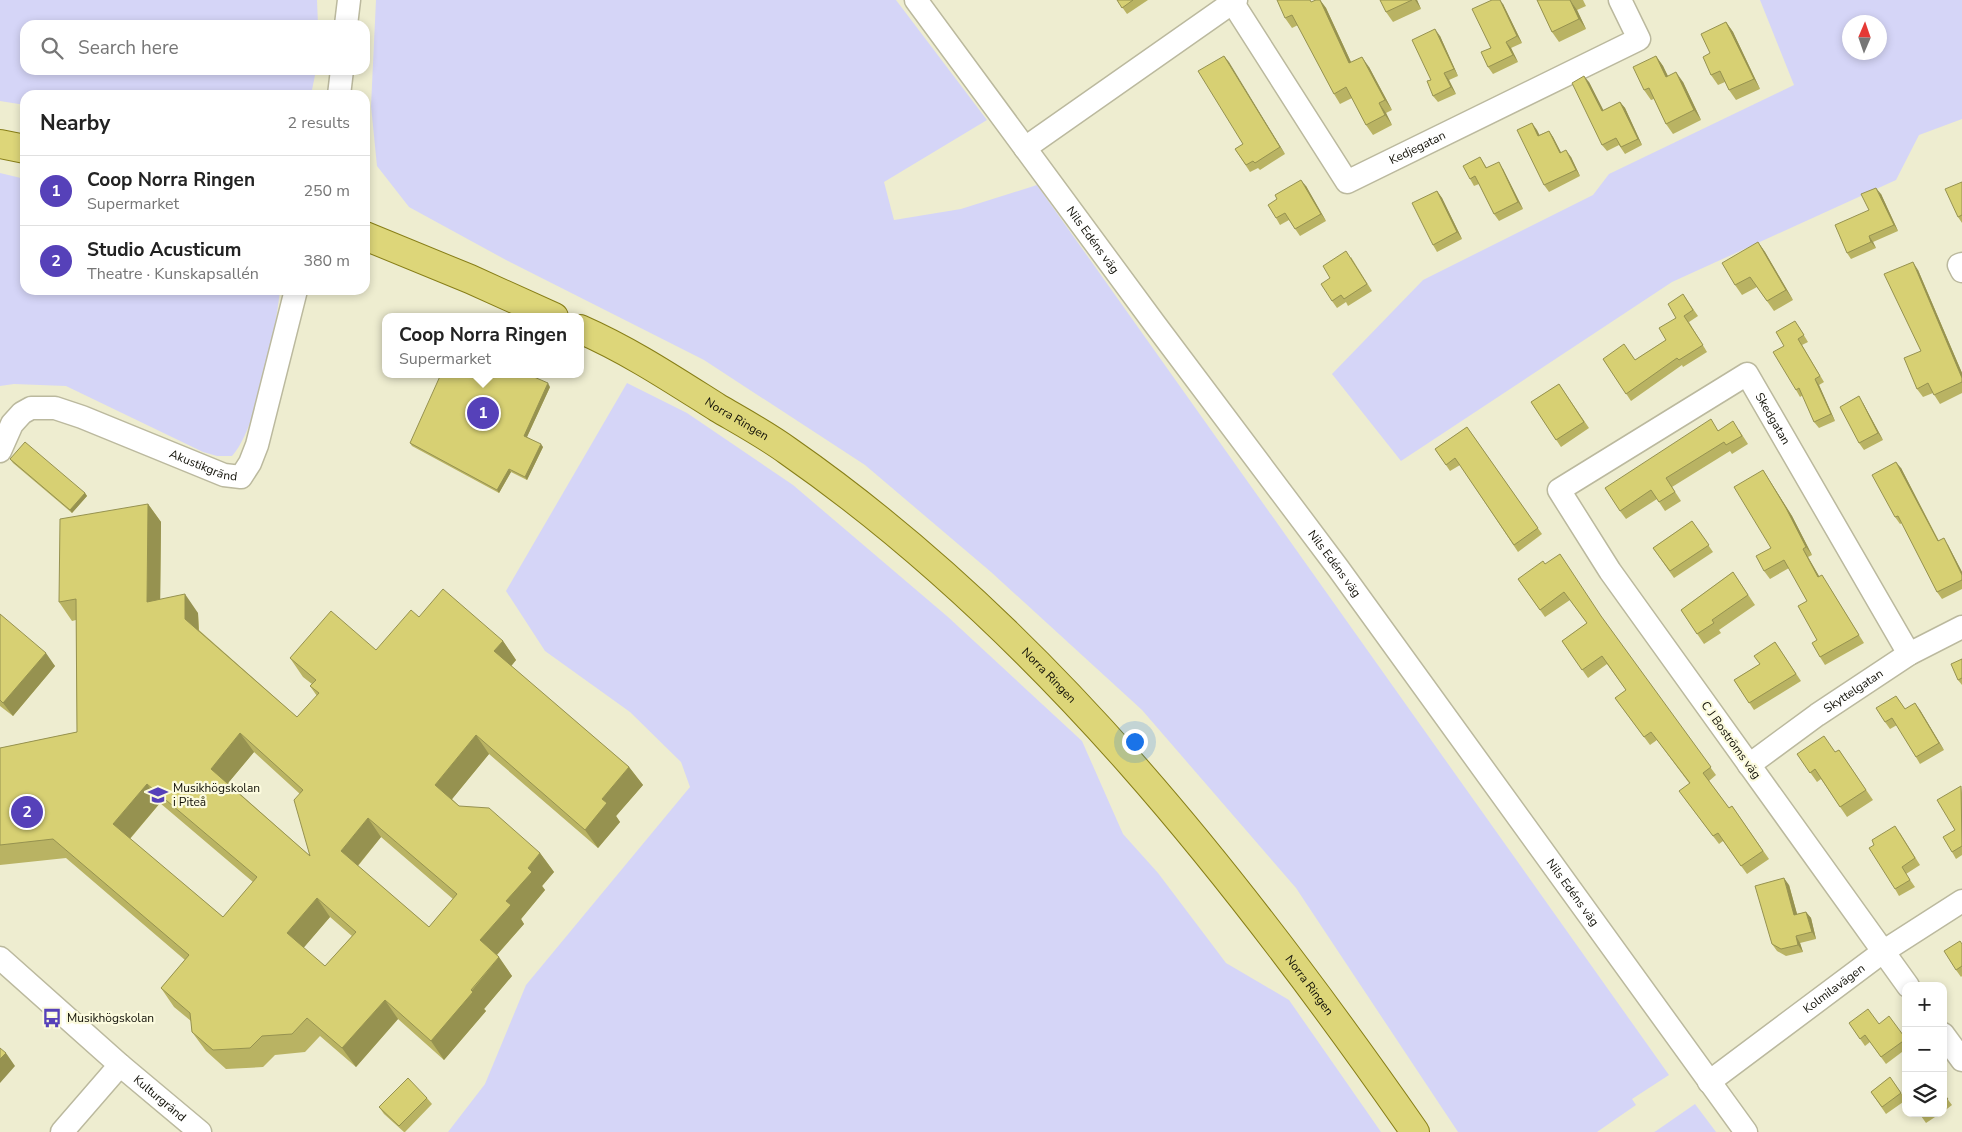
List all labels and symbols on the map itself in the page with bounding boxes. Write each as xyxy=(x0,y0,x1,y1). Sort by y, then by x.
north arrow xyxy=(1842,15,1887,60)
street label: Kedjegatan xyxy=(1386,127,1448,168)
street label: Nils Edéns väg xyxy=(1063,203,1123,277)
street label: Skedgatan xyxy=(1751,390,1794,447)
pin: 1 xyxy=(467,394,499,432)
street label: Norra Ringen xyxy=(702,394,772,444)
street label: Akustikgränd xyxy=(167,446,238,484)
street label: Nils Edéns väg xyxy=(1304,527,1365,600)
street label: Norra Ringen xyxy=(1018,644,1080,707)
street label: Skyttelgatan xyxy=(1820,665,1886,716)
street label: C J Boströms väg xyxy=(1697,698,1765,782)
your location xyxy=(1122,729,1148,755)
place label: Musikhögskolan i Piteå xyxy=(173,780,260,810)
school or university icon: Musikhögskolan i Piteå xyxy=(147,784,169,806)
pin: 2 xyxy=(11,793,43,831)
street label: Nils Edéns väg xyxy=(1543,855,1602,929)
street label: Norra Ringen xyxy=(1282,952,1337,1019)
street label: Kolmilavägen xyxy=(1800,960,1868,1017)
bus stop icon: Musikhögskolan xyxy=(41,1007,63,1029)
place label: Musikhögskolan xyxy=(67,1010,154,1026)
street label: Kulturgränd xyxy=(130,1072,190,1125)

